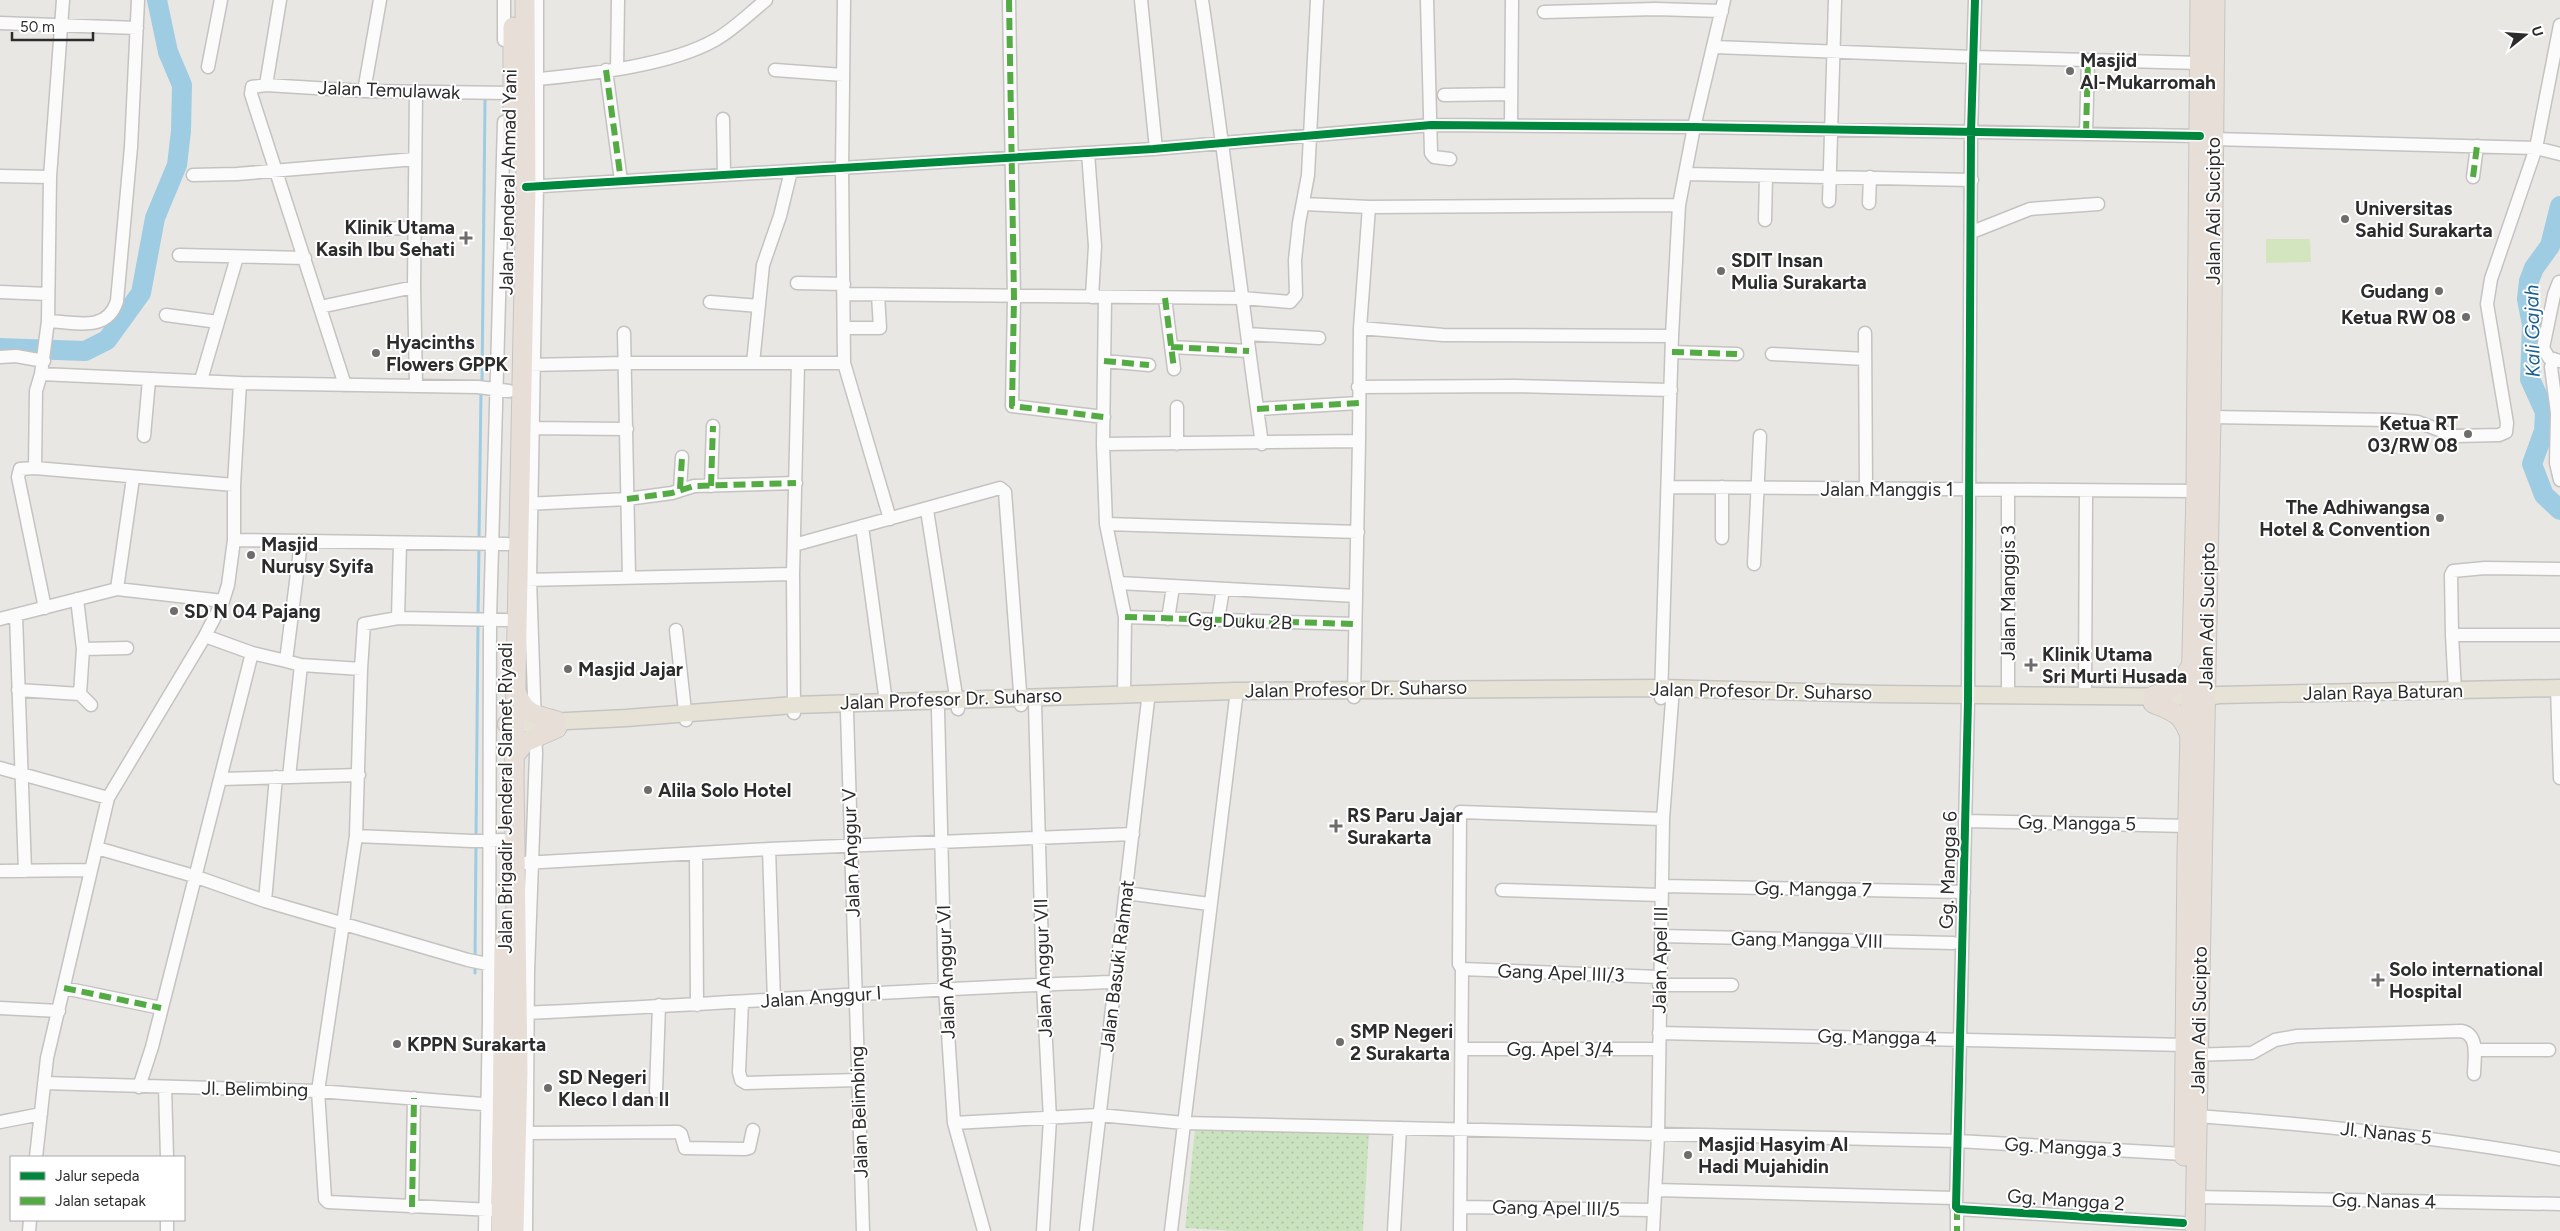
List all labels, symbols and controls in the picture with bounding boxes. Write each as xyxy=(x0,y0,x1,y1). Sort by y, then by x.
scale bar xyxy=(12,10,94,42)
north arrow xyxy=(2500,10,2550,60)
text: 50 m xyxy=(20,18,55,36)
text: U xyxy=(2527,24,2547,39)
place label: Masjid Al-Mukarromah xyxy=(2080,49,2216,94)
marker: Masjid Al-Mukarromah xyxy=(2064,65,2076,77)
street label: Jalan Jenderal Ahmad Yani xyxy=(495,69,521,295)
street label: Jalan Temulawak xyxy=(317,76,461,104)
street label: Jalan Adi Sucipto xyxy=(2202,137,2225,285)
place label: Universitas Sahid Surakarta xyxy=(2355,197,2493,242)
marker: Universitas Sahid Surakarta xyxy=(2339,213,2351,225)
place label: Klinik Utama Kasih Ibu Sehati xyxy=(316,216,455,261)
marker: Klinik Utama Kasih Ibu Sehati xyxy=(459,231,473,245)
place label: SDIT Insan Mulia Surakarta xyxy=(1731,249,1867,294)
marker: SDIT Insan Mulia Surakarta xyxy=(1715,265,1727,277)
place label: Gudang xyxy=(2360,280,2429,303)
water label: Kali Gajah xyxy=(2519,284,2545,378)
marker: Gudang xyxy=(2433,285,2445,297)
place label: Ketua RW 08 xyxy=(2341,306,2456,329)
marker: Ketua RW 08 xyxy=(2460,311,2472,323)
place label: Hyacinths Flowers GPPK xyxy=(386,331,509,376)
marker: Hyacinths Flowers GPPK xyxy=(370,347,382,359)
place label: Ketua RT 03/RW 08 xyxy=(2367,412,2458,457)
marker: Ketua RT 03/RW 08 xyxy=(2462,428,2474,440)
street label: Jalan Manggis 1 xyxy=(1820,478,1954,501)
place label: The Adhiwangsa Hotel & Convention xyxy=(2259,496,2430,541)
marker: The Adhiwangsa Hotel & Convention xyxy=(2434,512,2446,524)
street label: Jalan Manggis 3 xyxy=(1997,525,2020,661)
place label: Masjid Nurusy Syifa xyxy=(261,533,374,578)
street label: Jalan Adi Sucipto xyxy=(2194,542,2220,690)
marker: Masjid Nurusy Syifa xyxy=(245,549,257,561)
place label: SD N 04 Pajang xyxy=(184,600,321,623)
marker: SD N 04 Pajang xyxy=(168,605,180,617)
street label: Gg. Duku 2B xyxy=(1187,608,1293,634)
street label: Jalan Brigadir Jenderal Slamet Riyadi xyxy=(494,642,517,954)
place label: Klinik Utama Sri Murti Husada xyxy=(2042,643,2187,688)
place label: Masjid Jajar xyxy=(578,658,683,681)
marker: Klinik Utama Sri Murti Husada xyxy=(2024,658,2038,672)
marker: Masjid Jajar xyxy=(562,663,574,675)
street label: Jalan Profesor Dr. Suharso xyxy=(1245,676,1467,702)
street label: Jalan Profesor Dr. Suharso xyxy=(1650,678,1872,704)
street label: Jalan Raya Baturan xyxy=(2303,679,2463,705)
street label: Jalan Profesor Dr. Suharso xyxy=(840,684,1062,714)
place label: Alila Solo Hotel xyxy=(658,779,791,802)
marker: Alila Solo Hotel xyxy=(642,784,654,796)
street label: Jalan Anggur V xyxy=(837,788,865,918)
place label: RS Paru Jajar Surakarta xyxy=(1347,804,1463,849)
street label: Gg. Mangga 6 xyxy=(1934,810,1962,929)
street label: Gg. Mangga 5 xyxy=(2018,810,2136,836)
marker: RS Paru Jajar Surakarta xyxy=(1329,819,1343,833)
street label: Gg. Mangga 7 xyxy=(1754,876,1872,902)
street label: Jalan Basuki Rahmat xyxy=(1095,879,1139,1053)
street label: Jalan Anggur VII xyxy=(1029,898,1057,1038)
street label: Jalan Anggur VI xyxy=(932,904,960,1040)
street label: Jalan Apel III xyxy=(1648,906,1672,1014)
street label: Gang Mangga VIII xyxy=(1731,927,1883,953)
street label: Jalan Adi Sucipto xyxy=(2186,946,2212,1094)
place label: Solo international Hospital xyxy=(2389,958,2543,1003)
street label: Gang Apel III/3 xyxy=(1497,959,1625,987)
marker: Solo international Hospital xyxy=(2371,973,2385,987)
street label: Jalan Anggur I xyxy=(760,981,882,1013)
place label: SMP Negeri 2 Surakarta xyxy=(1350,1020,1453,1065)
street label: Gg. Mangga 4 xyxy=(1817,1024,1937,1050)
place label: KPPN Surakarta xyxy=(407,1033,546,1056)
marker: SMP Negeri 2 Surakarta xyxy=(1334,1036,1346,1048)
marker: KPPN Surakarta xyxy=(391,1038,403,1050)
street label: Gg. Apel 3/4 xyxy=(1506,1038,1614,1061)
street label: Jalan Belimbing xyxy=(845,1045,873,1179)
place label: SD Negeri Kleco I dan II xyxy=(558,1066,670,1111)
street label: Jl. Belimbing xyxy=(201,1077,309,1101)
marker: SD Negeri Kleco I dan II xyxy=(542,1082,554,1094)
street label: Jl. Nanas 5 xyxy=(2339,1117,2433,1149)
street label: Gg. Mangga 3 xyxy=(2004,1132,2122,1162)
place label: Masjid Hasyim Al Hadi Mujahidin xyxy=(1698,1133,1848,1178)
marker: Masjid Hasyim Al Hadi Mujahidin xyxy=(1682,1149,1694,1161)
legend xyxy=(10,1156,185,1221)
text: Jalur sepeda xyxy=(55,1167,140,1185)
street label: Gg. Mangga 2 xyxy=(2006,1184,2126,1216)
street label: Gg. Nanas 4 xyxy=(2332,1189,2437,1213)
text: Jalan setapak xyxy=(55,1192,146,1210)
street label: Gang Apel III/5 xyxy=(1492,1195,1620,1221)

